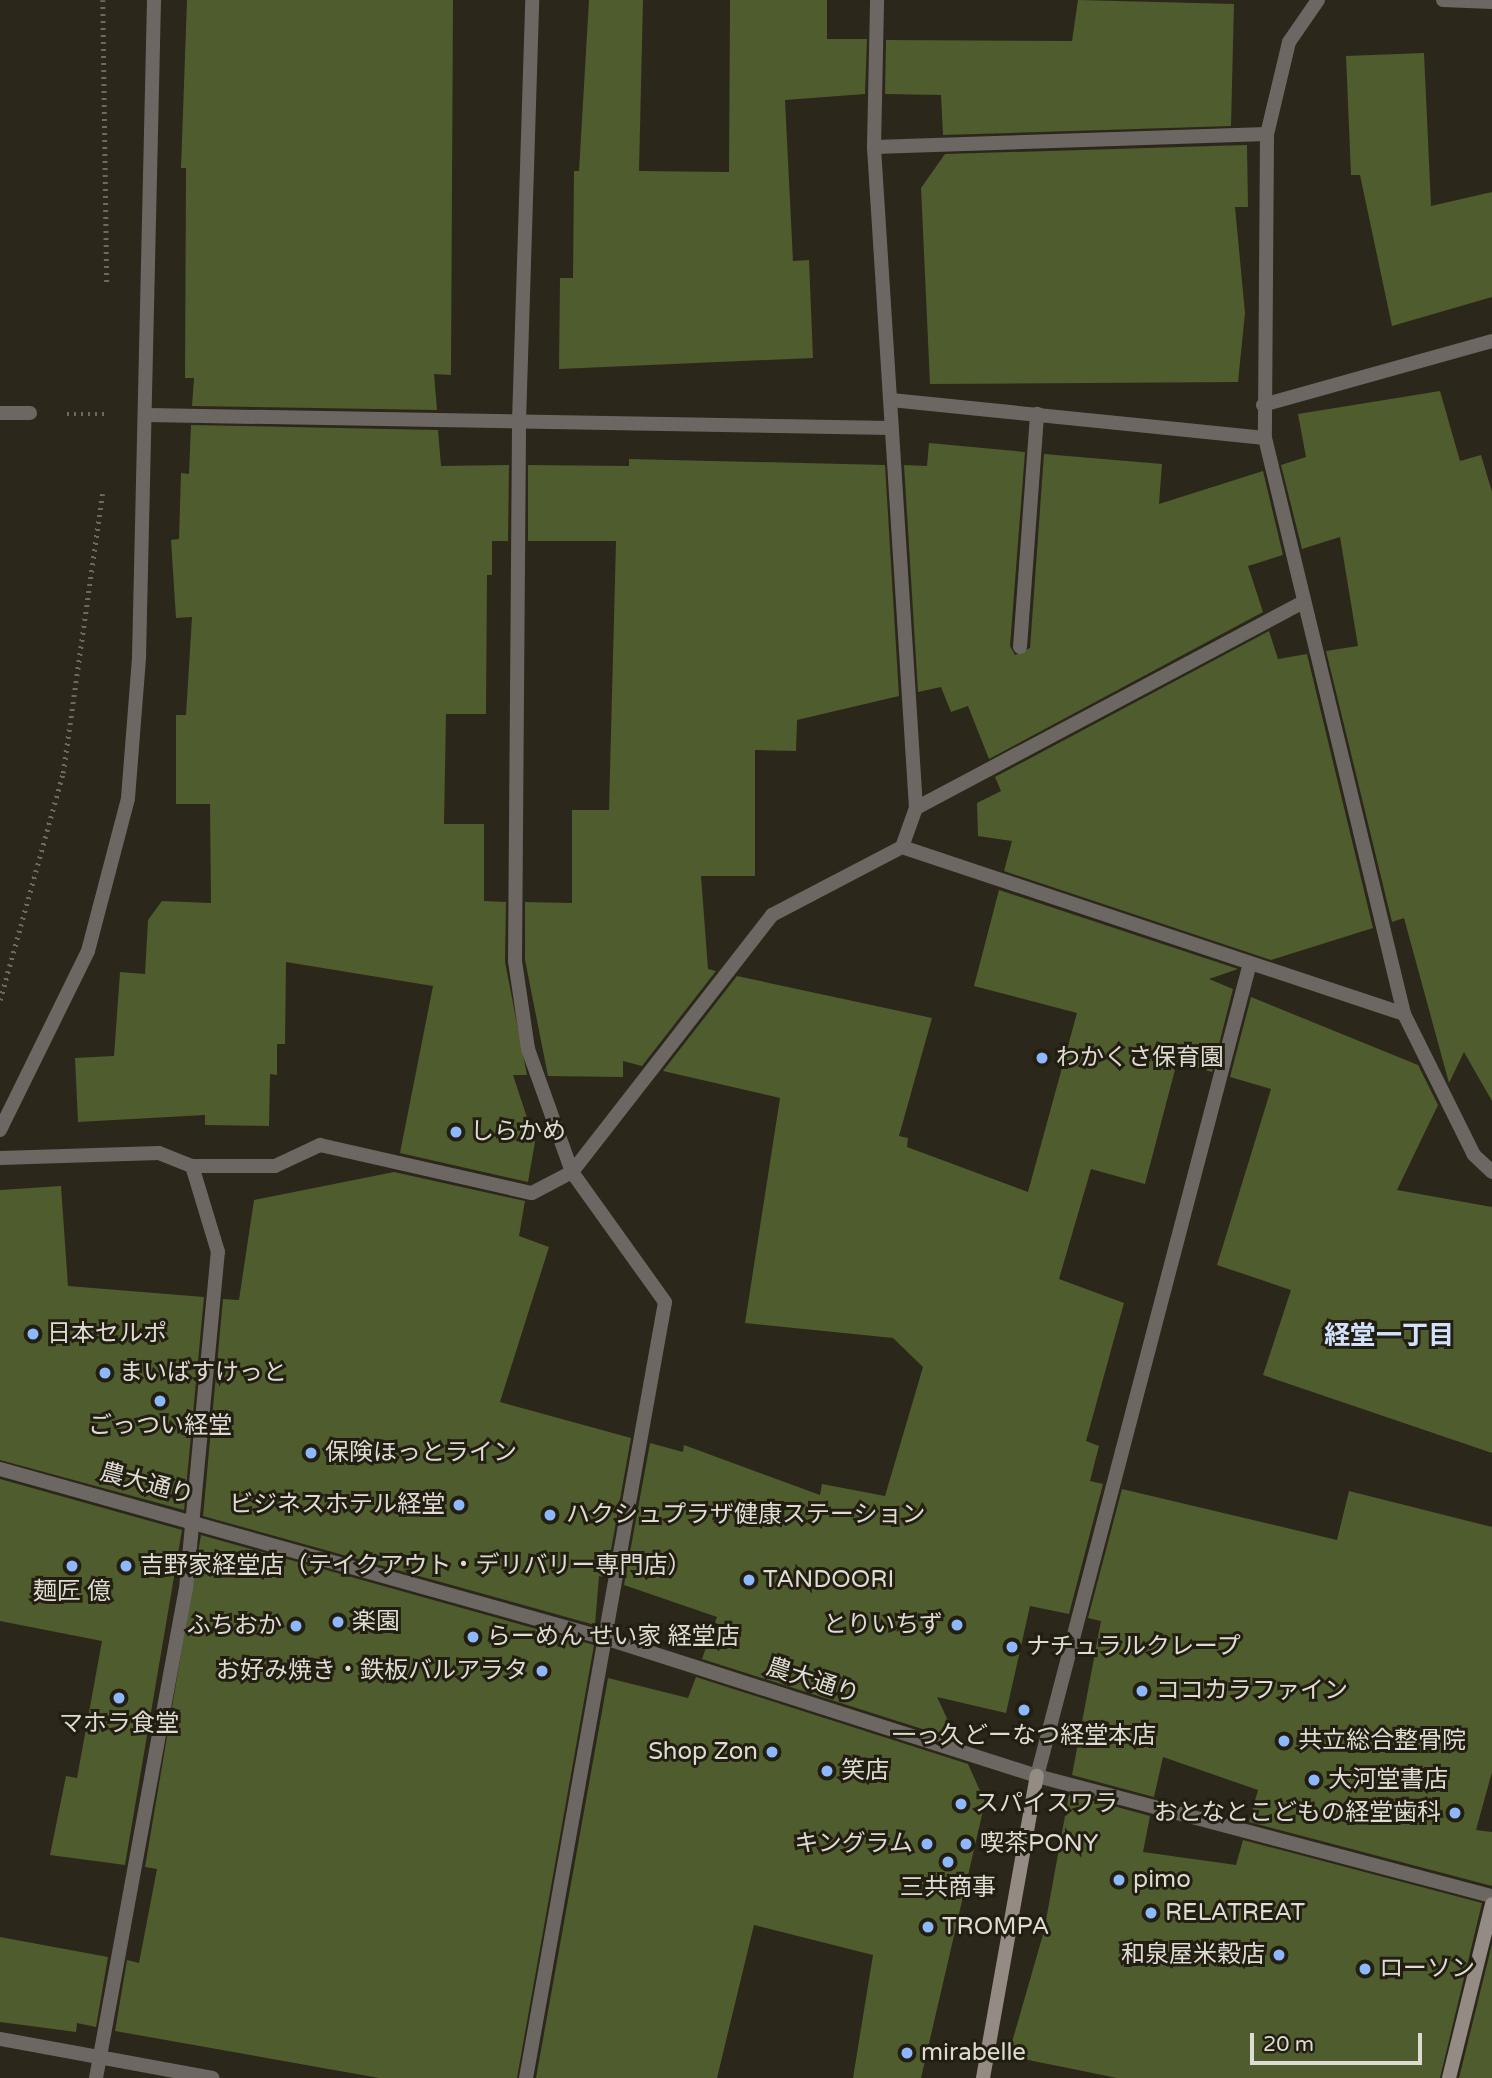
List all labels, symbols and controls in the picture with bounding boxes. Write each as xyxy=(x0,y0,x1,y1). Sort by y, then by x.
place label: わかくさ保育園 xyxy=(1056,1044,1224,1072)
marker: わかくさ保育園 xyxy=(1034,1050,1050,1066)
place label: しらかめ xyxy=(470,1118,566,1146)
marker: しらかめ xyxy=(448,1124,464,1140)
place label: 日本セルポ xyxy=(47,1320,167,1348)
district label: 経堂一丁目 xyxy=(1324,1320,1454,1352)
marker: 日本セルポ xyxy=(25,1326,41,1342)
place label: まいばすけっと xyxy=(119,1359,287,1387)
marker: まいばすけっと xyxy=(97,1365,113,1381)
marker: ごっつい経堂 xyxy=(152,1393,168,1409)
place label: ごっつい経堂 xyxy=(88,1412,232,1440)
place label: 保険ほっとライン xyxy=(325,1439,517,1467)
marker: 保険ほっとライン xyxy=(303,1445,319,1461)
street label: 農大通り xyxy=(97,1458,197,1510)
place label: ビジネスホテル経堂 xyxy=(229,1491,445,1519)
marker: ビジネスホテル経堂 xyxy=(451,1497,467,1513)
place label: ハクシュプラザ健康ステーション xyxy=(566,1501,926,1529)
marker: ハクシュプラザ健康ステーション xyxy=(540,1505,560,1525)
place label: 吉野家経堂店（テイクアウト・デリバリー専門店） xyxy=(140,1552,692,1580)
marker: 麺匠 億 xyxy=(64,1558,80,1574)
marker: 吉野家経堂店（テイクアウト・デリバリー専門店） xyxy=(118,1558,134,1574)
place label: TANDOORI xyxy=(763,1566,894,1594)
marker: TANDOORI xyxy=(741,1572,757,1588)
place label: 麺匠 億 xyxy=(33,1578,111,1606)
place label: 楽園 xyxy=(352,1608,400,1636)
place label: とりいちず xyxy=(823,1611,943,1639)
place label: ふちおか xyxy=(186,1612,282,1640)
marker: 楽園 xyxy=(330,1614,346,1630)
marker: とりいちず xyxy=(949,1617,965,1633)
marker: ふちおか xyxy=(288,1618,304,1634)
place label: らーめん せい家 経堂店 xyxy=(487,1623,739,1651)
marker: らーめん せい家 経堂店 xyxy=(465,1629,481,1645)
place label: ナチュラルクレープ xyxy=(1026,1633,1242,1661)
marker: ナチュラルクレープ xyxy=(1004,1639,1020,1655)
street label: 農大通り xyxy=(763,1652,863,1710)
place label: お好み焼き・鉄板バルアラタ xyxy=(216,1657,528,1685)
marker: お好み焼き・鉄板バルアラタ xyxy=(534,1663,550,1679)
place label: ココカラファイン xyxy=(1156,1677,1348,1705)
marker: ココカラファイン xyxy=(1134,1683,1150,1699)
marker: マホラ食堂 xyxy=(111,1690,127,1706)
marker: 一っ久どーなつ経堂本店 xyxy=(1016,1702,1032,1718)
place label: マホラ食堂 xyxy=(59,1710,179,1738)
place label: 一っ久どーなつ経堂本店 xyxy=(892,1722,1156,1750)
place label: 共立総合整骨院 xyxy=(1298,1727,1466,1755)
marker: 共立総合整骨院 xyxy=(1276,1733,1292,1749)
place label: Shop Zon xyxy=(648,1738,758,1766)
marker: Shop Zon xyxy=(764,1744,780,1760)
place label: 笑店 xyxy=(841,1757,889,1785)
marker: 笑店 xyxy=(819,1763,835,1779)
place label: 大河堂書店 xyxy=(1328,1766,1448,1794)
marker: 大河堂書店 xyxy=(1306,1772,1322,1788)
place label: スパイスワラ xyxy=(975,1790,1119,1818)
marker: スパイスワラ xyxy=(953,1796,969,1812)
place label: おとなとこどもの経堂歯科 xyxy=(1153,1799,1441,1827)
marker: おとなとこどもの経堂歯科 xyxy=(1447,1805,1463,1821)
place label: キングラム xyxy=(793,1830,913,1858)
place label: 喫茶PONY xyxy=(980,1830,1098,1858)
marker: キングラム xyxy=(919,1836,935,1852)
marker: 喫茶PONY xyxy=(958,1836,974,1852)
marker: 三共商事 xyxy=(940,1854,956,1870)
place label: pimo xyxy=(1133,1866,1191,1894)
marker: pimo xyxy=(1111,1872,1127,1888)
place label: 三共商事 xyxy=(900,1874,996,1902)
place label: RELATREAT xyxy=(1165,1899,1305,1927)
marker: RELATREAT xyxy=(1143,1905,1159,1921)
place label: TROMPA xyxy=(942,1913,1049,1941)
marker: TROMPA xyxy=(920,1919,936,1935)
place label: 和泉屋米穀店 xyxy=(1121,1941,1265,1969)
marker: 和泉屋米穀店 xyxy=(1271,1947,1287,1963)
place label: ローソン xyxy=(1379,1955,1475,1983)
marker: ローソン xyxy=(1357,1961,1373,1977)
scale bar xyxy=(1254,2018,1426,2062)
text: 20 m xyxy=(1263,2032,1314,2057)
place label: mirabelle xyxy=(921,2039,1026,2067)
marker: mirabelle xyxy=(899,2045,915,2061)

